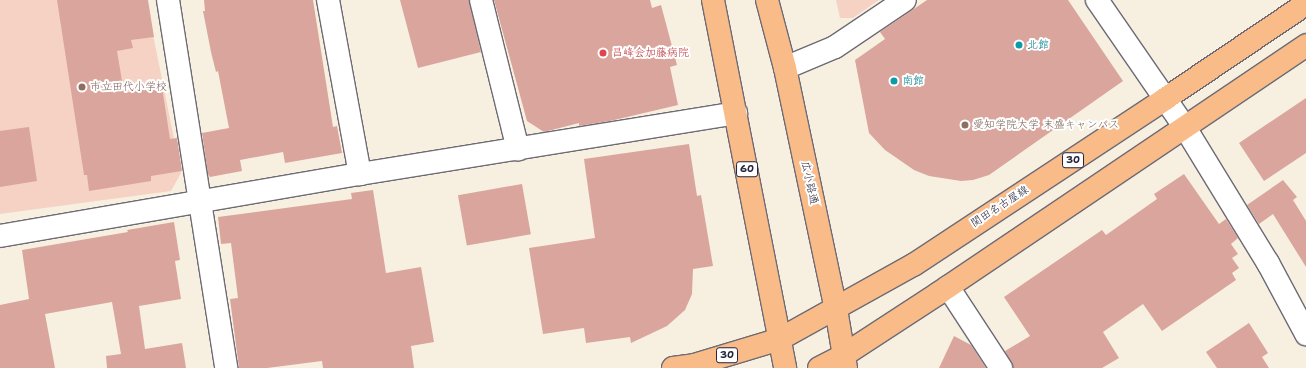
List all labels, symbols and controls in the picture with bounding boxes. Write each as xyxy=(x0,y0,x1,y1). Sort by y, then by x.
place label: 北館 xyxy=(1027,38,1049,52)
marker: 北館 xyxy=(1014,40,1024,50)
place label: 昌峰会加藤病院 xyxy=(612,46,689,60)
marker: 昌峰会加藤病院 xyxy=(597,47,609,59)
place label: 南館 xyxy=(902,74,924,88)
marker: 南館 xyxy=(889,76,899,86)
place label: 市立田代小学校 xyxy=(90,80,167,94)
marker: 市立田代小学校 xyxy=(77,82,87,92)
place label: 愛知学院大学 末盛キャンパス xyxy=(973,118,1120,132)
marker: 愛知学院大学 末盛キャンパス xyxy=(960,120,970,130)
road number: 30 xyxy=(1062,152,1084,168)
street label: 広小路通 xyxy=(798,160,820,206)
road number: 60 xyxy=(736,161,758,177)
street label: 関田名古屋線 xyxy=(969,183,1031,231)
road number: 30 xyxy=(716,347,738,363)

